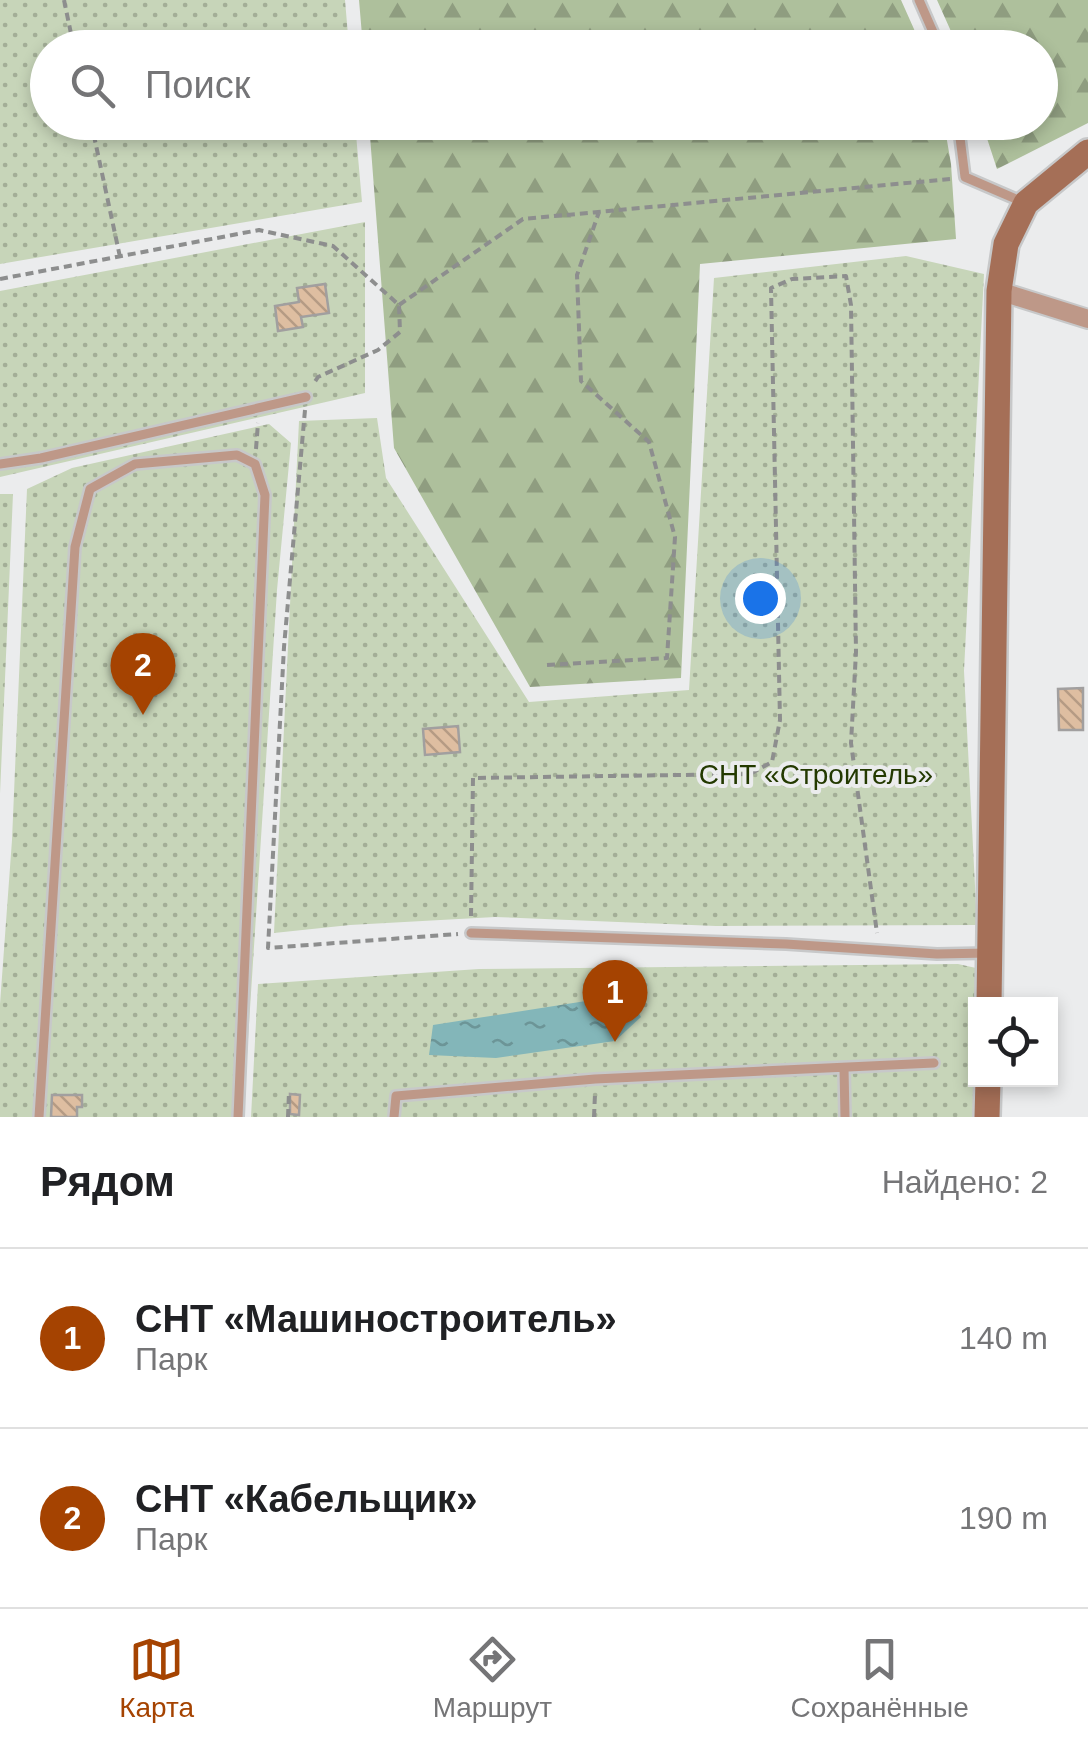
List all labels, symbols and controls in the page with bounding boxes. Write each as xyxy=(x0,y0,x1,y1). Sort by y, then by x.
search box xyxy=(30,30,1058,140)
icon: search xyxy=(65,58,120,113)
text: Поиск xyxy=(145,64,250,106)
your location xyxy=(735,573,786,624)
pin: 2 xyxy=(110,632,176,715)
park label: СНТ «Строитель» xyxy=(699,759,933,790)
pin: 1 xyxy=(582,960,648,1042)
map controls xyxy=(968,997,1058,1087)
button: locate xyxy=(968,997,1058,1087)
text: Рядом xyxy=(40,1158,175,1205)
text: Найдено: 2 xyxy=(882,1164,1048,1200)
text: СНТ «Машиностроитель» xyxy=(135,1298,617,1340)
text: 1 xyxy=(64,1320,81,1356)
text: 140 m xyxy=(959,1320,1048,1356)
text: Парк xyxy=(135,1341,208,1377)
text: СНТ «Кабельщик» xyxy=(135,1478,477,1520)
text: 2 xyxy=(64,1500,81,1536)
text: 190 m xyxy=(959,1500,1048,1536)
text: Парк xyxy=(135,1521,208,1557)
tab: Карта xyxy=(119,1632,194,1724)
tab: Маршрут xyxy=(433,1632,552,1724)
tab: Сохранённые xyxy=(790,1632,969,1724)

